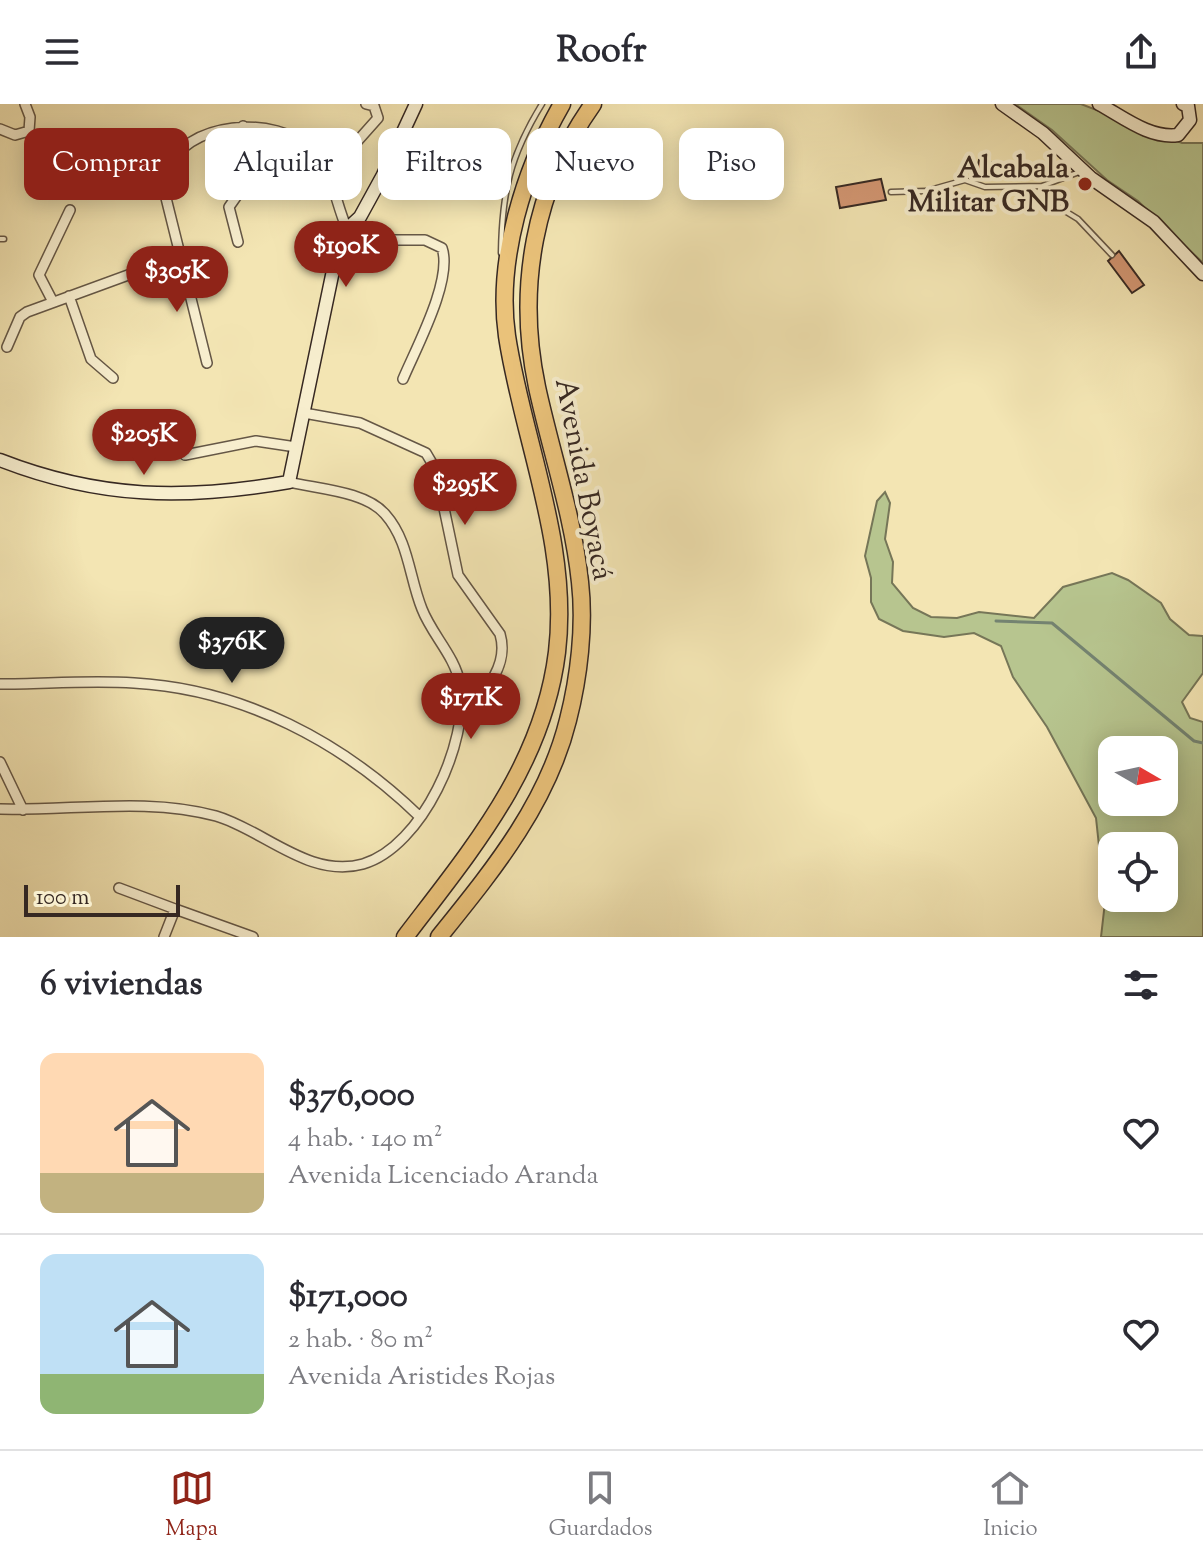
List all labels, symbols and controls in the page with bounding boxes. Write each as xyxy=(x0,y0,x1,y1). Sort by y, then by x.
text: Roofr xyxy=(556,26,647,78)
icon: menu xyxy=(40,30,84,74)
icon: share xyxy=(1119,30,1163,74)
chip: Comprar xyxy=(24,128,189,200)
chip: Alquilar xyxy=(205,128,362,200)
chip: Filtros xyxy=(378,128,511,200)
chip: Nuevo xyxy=(527,128,663,200)
chip: Piso xyxy=(679,128,784,200)
place label: Alcabala Militar GNB xyxy=(907,148,1069,225)
marker: Alcabala Militar GNB xyxy=(1076,175,1094,193)
pin: $190K xyxy=(290,221,402,289)
text: $190K xyxy=(312,228,380,265)
pin: $305K xyxy=(121,246,233,314)
text: $305K xyxy=(144,253,210,290)
street label: Avenida Boyacá xyxy=(542,375,623,584)
pin: $205K xyxy=(88,409,200,477)
text: $205K xyxy=(110,416,178,453)
pin: $295K xyxy=(409,459,521,527)
text: $295K xyxy=(432,466,498,503)
pin: $376K xyxy=(176,617,288,685)
text: $376K xyxy=(197,624,267,661)
pin: $171K xyxy=(415,673,527,741)
text: $171K xyxy=(439,680,503,717)
north arrow xyxy=(1098,736,1178,816)
map controls xyxy=(1098,736,1178,912)
button: locate xyxy=(1098,832,1178,912)
scale bar xyxy=(24,881,180,917)
text: 100 m xyxy=(36,883,89,915)
text: 6 viviendas xyxy=(40,961,203,1010)
icon: filters xyxy=(1119,963,1163,1007)
text: $376,000 xyxy=(288,1072,415,1121)
icon: home xyxy=(104,1085,200,1181)
icon: heart xyxy=(1119,1111,1163,1155)
text: 4 hab. · 140 m² xyxy=(288,1121,443,1158)
text: Avenida Licenciado Aranda xyxy=(288,1158,598,1195)
text: $171,000 xyxy=(288,1273,408,1322)
icon: home xyxy=(104,1286,200,1382)
icon: heart xyxy=(1119,1312,1163,1356)
text: 2 hab. · 80 m² xyxy=(288,1322,433,1359)
text: Avenida Aristides Rojas xyxy=(288,1359,555,1396)
tab: Mapa xyxy=(165,1466,218,1546)
tab: Guardados xyxy=(549,1466,652,1546)
tab: Inicio xyxy=(983,1466,1038,1546)

